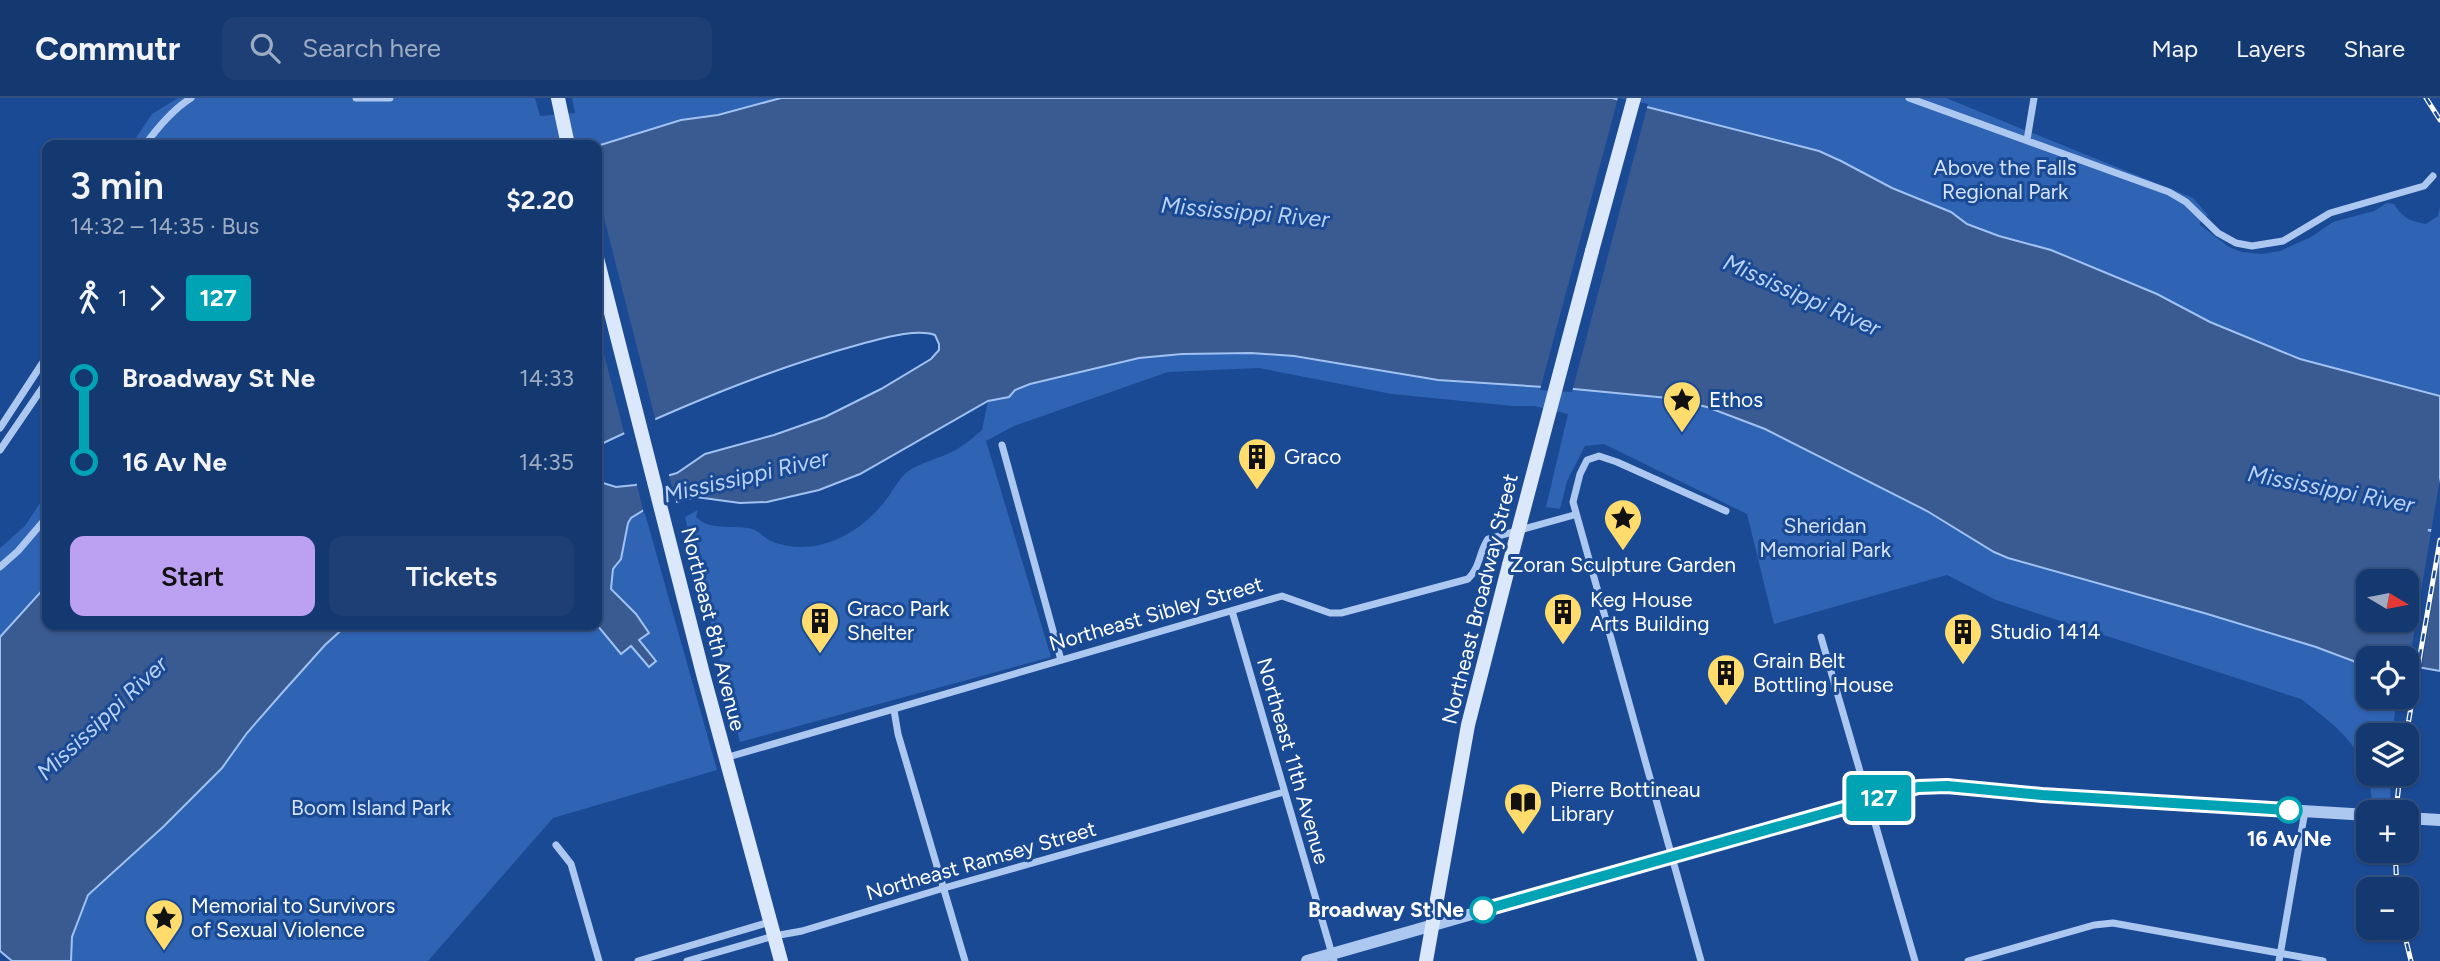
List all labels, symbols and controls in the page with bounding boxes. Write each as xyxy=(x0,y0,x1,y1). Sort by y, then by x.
search box xyxy=(222,17,712,80)
text: Commutr xyxy=(35,29,180,68)
icon: search xyxy=(246,29,284,67)
text: Search here xyxy=(302,32,441,64)
text: Map xyxy=(2151,34,2198,63)
text: Layers xyxy=(2236,34,2305,63)
text: Share xyxy=(2343,34,2405,63)
park label: Above the Falls Regional Park xyxy=(1933,155,2077,204)
text: 3 min xyxy=(70,163,164,209)
text: $2.20 xyxy=(506,184,574,216)
water label: Mississippi River xyxy=(1160,191,1332,233)
text: 14:32 – 14:35 · Bus xyxy=(70,212,259,240)
water label: Mississippi River xyxy=(1719,248,1886,343)
icon: walk xyxy=(70,279,108,317)
icon: forward xyxy=(138,279,176,317)
text: 127 xyxy=(200,283,237,312)
text: 1 xyxy=(118,284,128,312)
text: Broadway St Ne xyxy=(122,362,315,394)
text: 14:33 xyxy=(519,364,574,392)
place icon: Ethos xyxy=(1661,379,1703,434)
place label: Ethos xyxy=(1709,387,1763,412)
building icon: Graco xyxy=(1236,436,1278,491)
water label: Mississippi River xyxy=(661,443,833,509)
place label: Graco xyxy=(1284,444,1341,469)
text: 16 Av Ne xyxy=(122,446,227,478)
text: 14:35 xyxy=(519,448,574,476)
water label: Mississippi River xyxy=(2245,459,2418,519)
street label: Northeast Broadway Street xyxy=(1436,471,1523,727)
place icon: Zoran Sculpture Garden xyxy=(1602,497,1644,552)
park label: Sheridan Memorial Park xyxy=(1759,513,1892,562)
street label: Northeast 8th Avenue xyxy=(676,524,751,733)
button: Start xyxy=(70,536,315,616)
button: Tickets xyxy=(329,536,574,616)
place label: Zoran Sculpture Garden xyxy=(1510,552,1736,577)
north arrow xyxy=(2356,569,2418,632)
map controls xyxy=(2356,569,2419,940)
street label: Northeast Sibley Street xyxy=(1046,571,1266,656)
place label: Keg House Arts Building xyxy=(1590,587,1710,636)
building icon: Keg House Arts Building xyxy=(1542,591,1584,646)
place label: Graco Park Shelter xyxy=(847,596,950,645)
building icon: Graco Park Shelter xyxy=(799,600,841,655)
building icon: Studio 1414 xyxy=(1942,611,1984,666)
place label: Studio 1414 xyxy=(1990,619,2101,644)
button: locate xyxy=(2356,646,2419,709)
place label: Grain Belt Bottling House xyxy=(1753,648,1894,697)
water label: Mississippi River xyxy=(31,649,174,786)
building icon: Grain Belt Bottling House xyxy=(1705,652,1747,707)
street label: Northeast 11th Avenue xyxy=(1252,655,1335,867)
button: layers xyxy=(2356,723,2419,786)
line badge: 127 xyxy=(1839,775,1919,821)
place label: Pierre Bottineau Library xyxy=(1550,777,1701,826)
library icon: Pierre Bottineau Library xyxy=(1502,781,1544,836)
text: 127 xyxy=(1860,783,1898,812)
park label: Boom Island Park xyxy=(291,795,452,820)
marker: 16 Av Ne xyxy=(2276,797,2302,823)
button: + xyxy=(2356,800,2419,863)
street label: Northeast Ramsey Street xyxy=(863,816,1099,905)
place label: 16 Av Ne xyxy=(2247,826,2332,851)
button: − xyxy=(2356,877,2419,940)
place label: Memorial to Survivors of Sexual Violence xyxy=(191,893,395,942)
place icon: Memorial to Survivors of Sexual Violence xyxy=(143,897,185,952)
place label: Broadway St Ne xyxy=(1308,897,1464,922)
marker: Broadway St Ne xyxy=(1470,897,1496,923)

